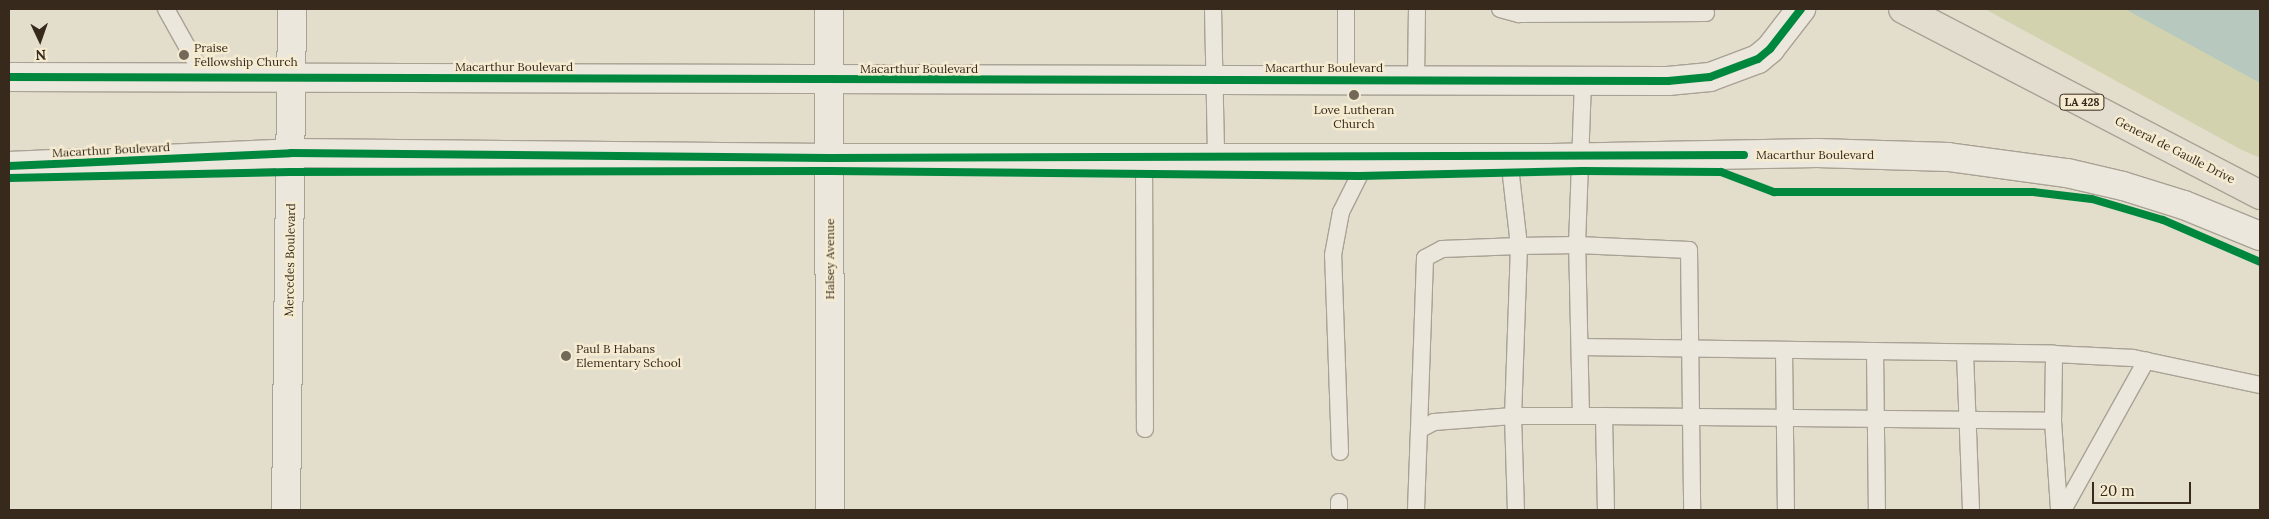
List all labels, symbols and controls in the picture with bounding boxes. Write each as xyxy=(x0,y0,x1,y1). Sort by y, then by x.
north arrow xyxy=(15,15,65,65)
place label: Praise Fellowship Church xyxy=(194,41,298,69)
text: N xyxy=(35,46,47,64)
marker: Praise Fellowship Church xyxy=(178,49,190,61)
street label: Macarthur Boulevard xyxy=(455,60,573,74)
street label: Macarthur Boulevard xyxy=(1265,61,1383,75)
street label: Macarthur Boulevard xyxy=(860,62,978,76)
marker: Love Lutheran Church xyxy=(1348,89,1360,101)
road number: LA 428 xyxy=(2058,94,2106,110)
place label: Love Lutheran Church xyxy=(1314,103,1394,131)
street label: General de Gaulle Drive xyxy=(2113,113,2237,187)
street label: Macarthur Boulevard xyxy=(52,140,170,160)
street label: Macarthur Boulevard xyxy=(1756,148,1874,162)
street label: Mercedes Boulevard xyxy=(282,203,298,317)
street label: Halsey Avenue xyxy=(823,219,837,299)
place label: Paul B Habans Elementary School xyxy=(576,342,681,370)
marker: Paul B Habans Elementary School xyxy=(560,350,572,362)
scale bar xyxy=(2094,472,2193,504)
text: 20 m xyxy=(2100,481,2135,500)

